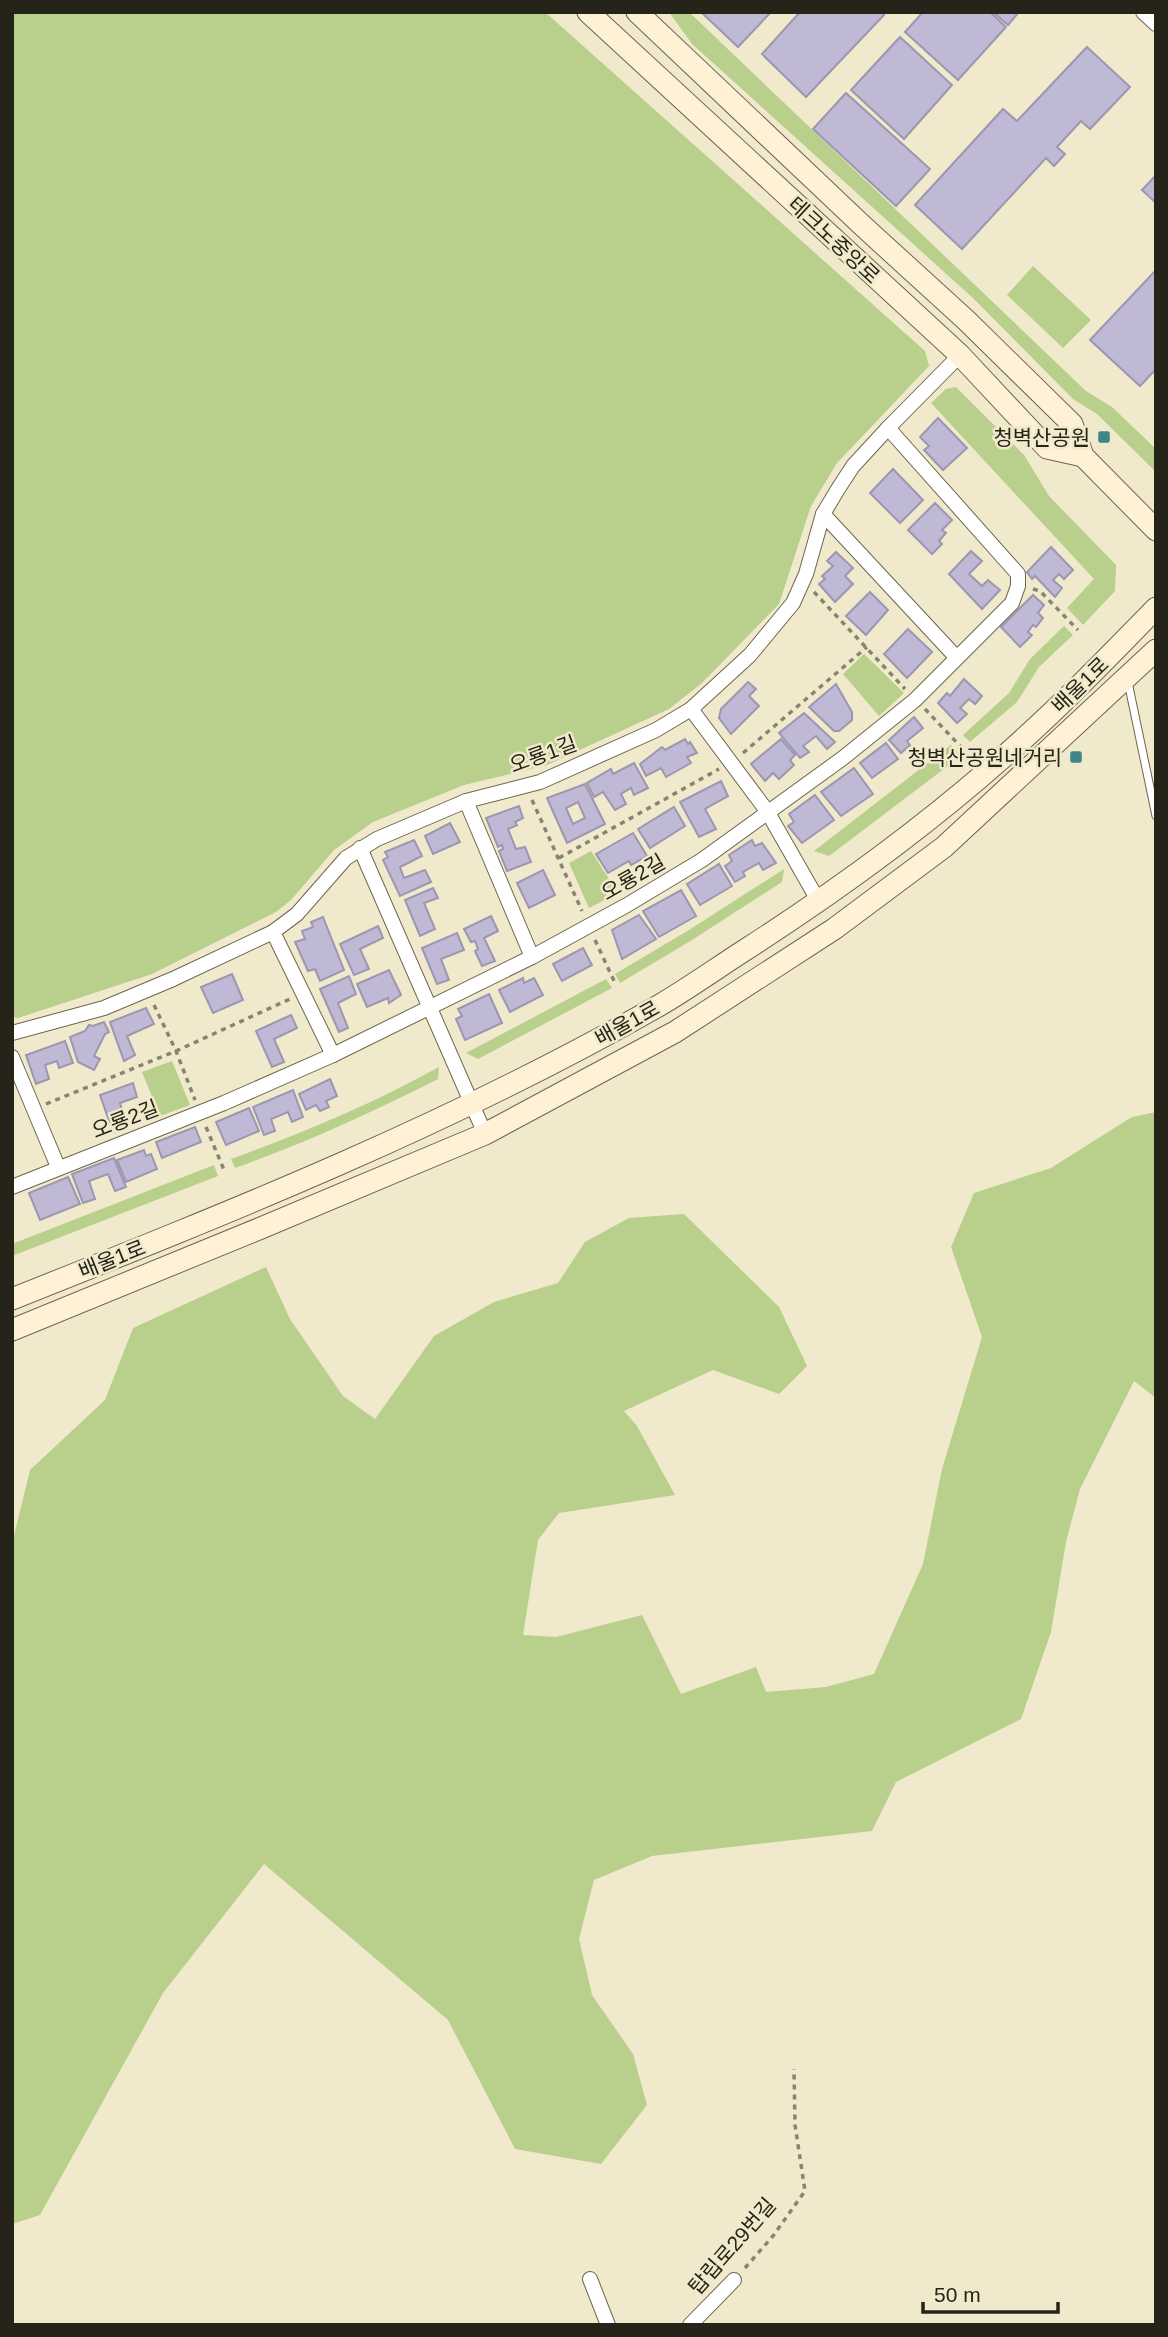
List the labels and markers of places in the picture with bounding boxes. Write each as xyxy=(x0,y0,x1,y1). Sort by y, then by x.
place label: 청벽산공원 xyxy=(993,426,1090,449)
marker: 청벽산공원 xyxy=(1096,429,1112,445)
place label: 청벽산공원네거리 xyxy=(907,746,1062,769)
marker: 청벽산공원네거리 xyxy=(1068,749,1084,765)

